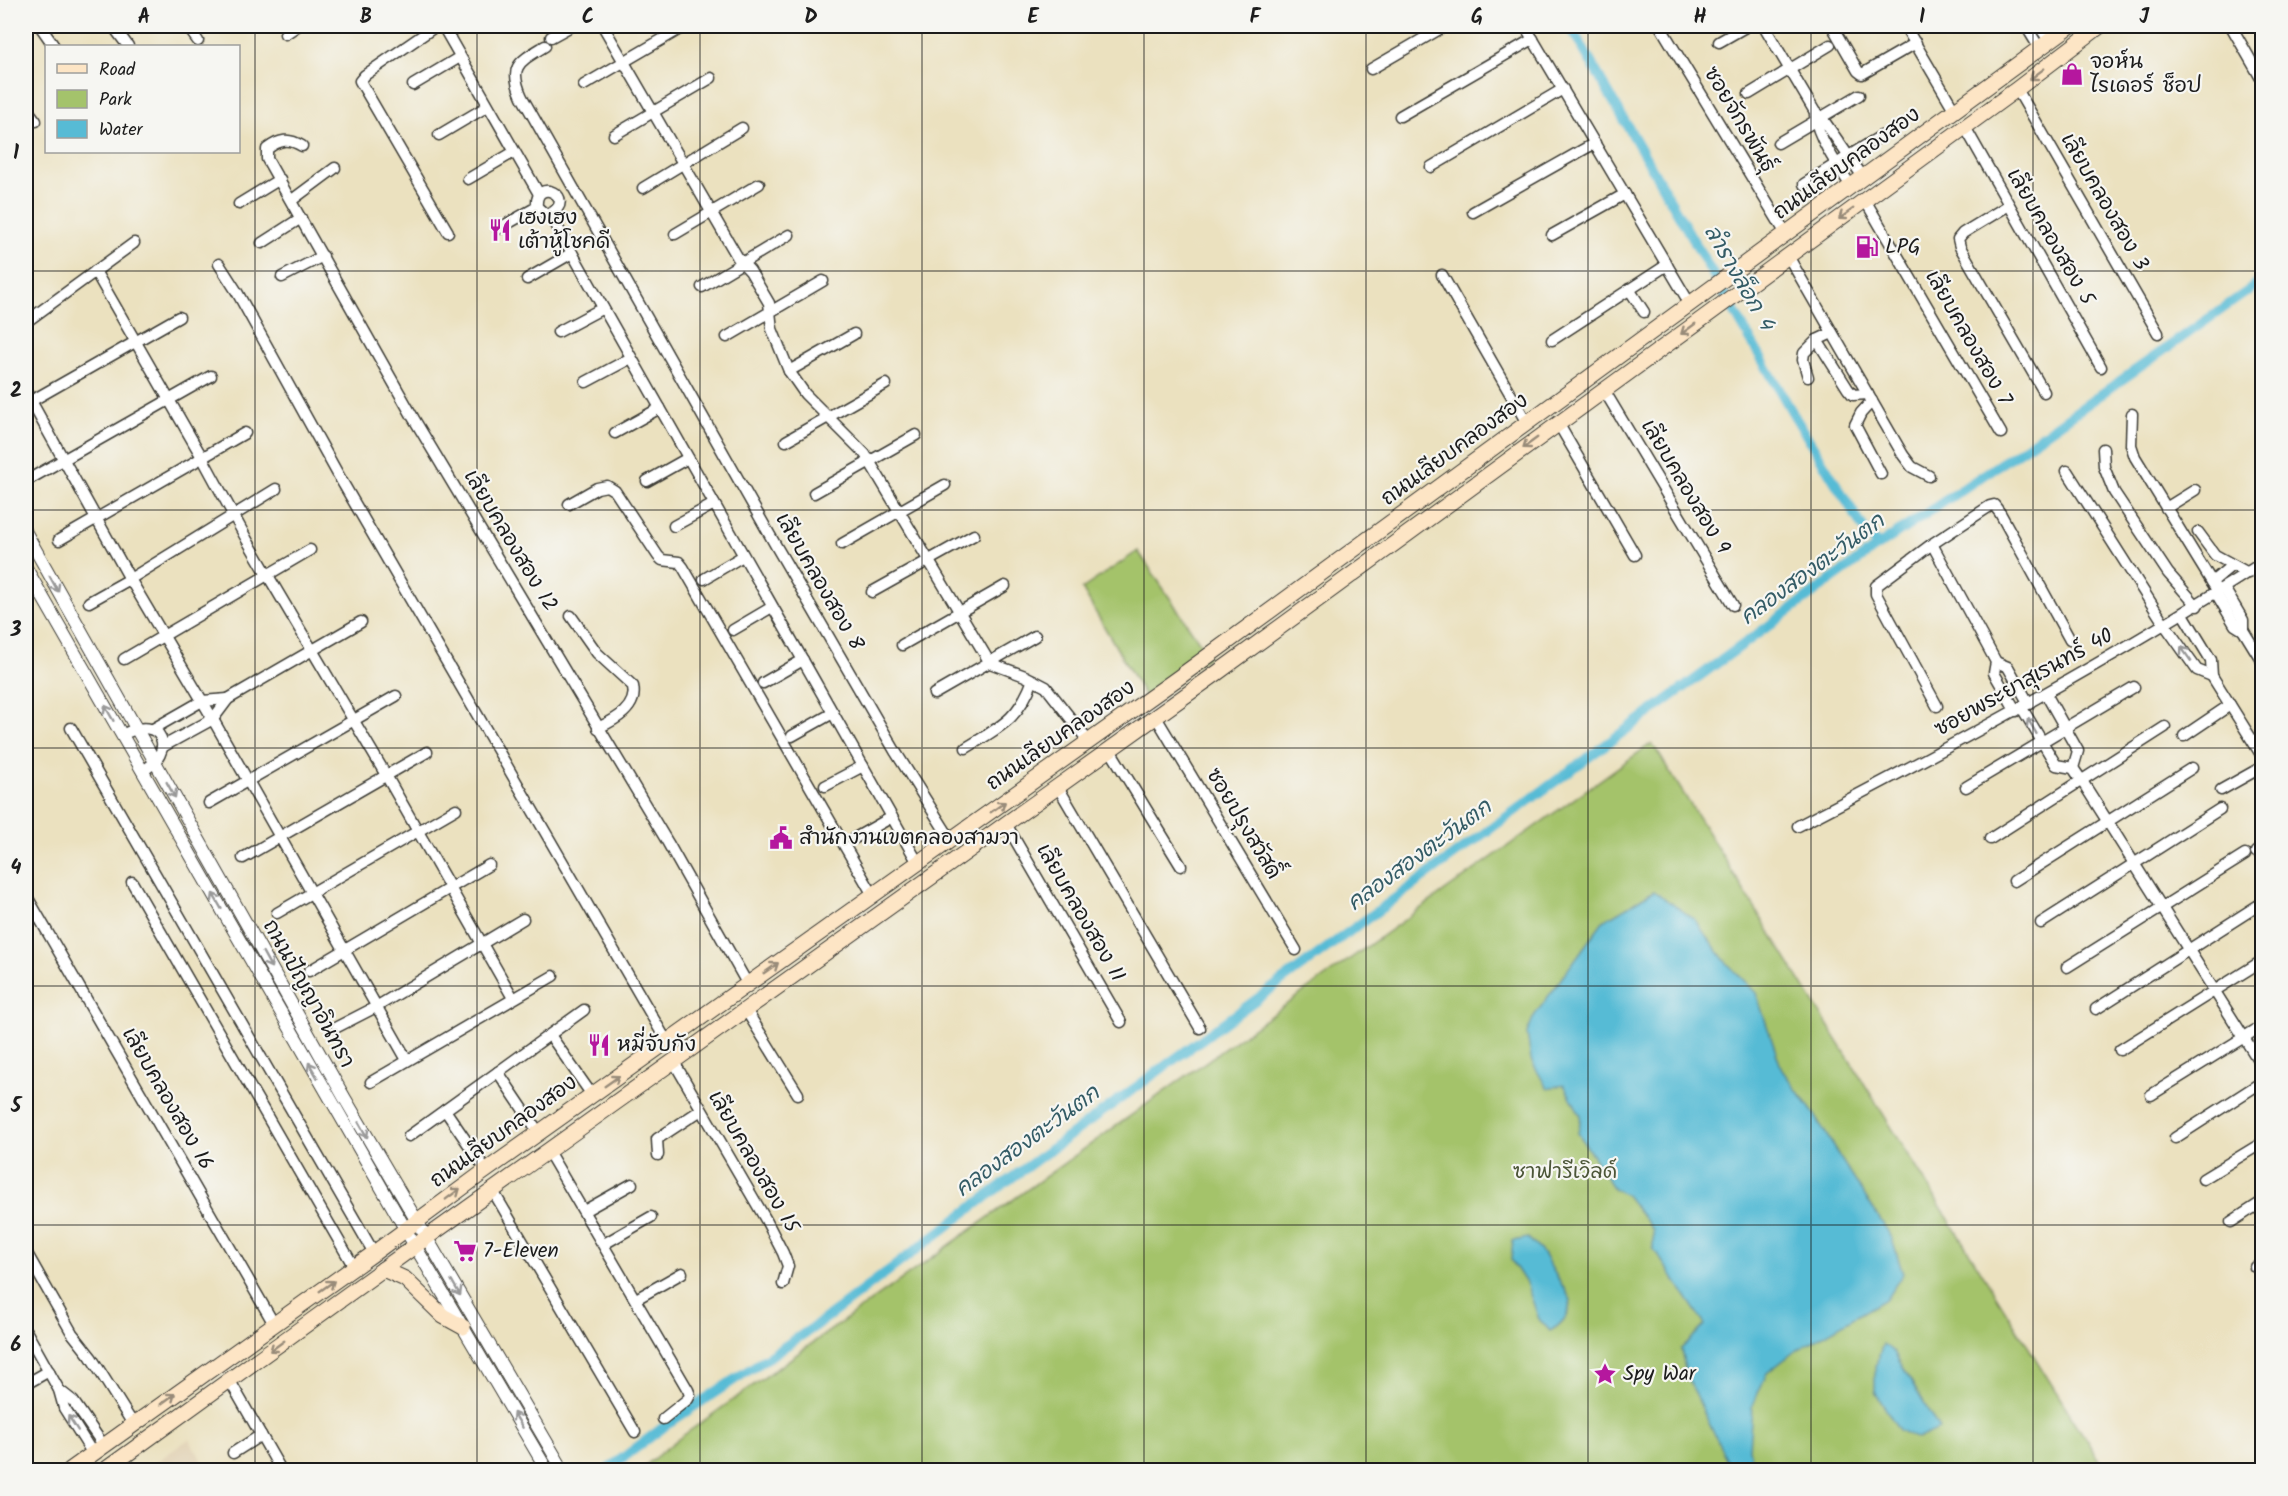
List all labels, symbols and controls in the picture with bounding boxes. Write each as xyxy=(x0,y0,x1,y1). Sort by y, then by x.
text: A xyxy=(138,2,150,34)
text: B xyxy=(360,2,372,34)
text: C xyxy=(582,2,594,34)
text: D xyxy=(804,2,818,34)
text: E xyxy=(1027,2,1039,34)
text: F xyxy=(1250,2,1262,34)
text: G xyxy=(1471,2,1483,34)
text: H xyxy=(1693,2,1707,34)
text: I xyxy=(1919,2,1925,34)
text: J xyxy=(2139,2,2150,34)
legend xyxy=(45,45,240,153)
place label: จอห์น ไรเดอร์ ช็อป xyxy=(2089,46,2202,103)
text: Road xyxy=(99,56,136,85)
street label: ซอยจักรพันธุ์ xyxy=(1694,61,1784,179)
shop icon: จอห์น ไรเดอร์ ช็อป xyxy=(2059,61,2085,87)
one-way arrow xyxy=(2029,68,2045,81)
text: Park xyxy=(99,86,132,115)
street label: ถนนเลียบคลองสอง xyxy=(1766,99,1928,229)
text: Water xyxy=(99,116,144,145)
street label: เลียบคลองสอง 3 xyxy=(2051,127,2157,277)
text: 1 xyxy=(13,138,19,170)
street label: เลียบคลองสอง 5 xyxy=(1997,162,2104,313)
place label: เฮงเฮง เต้าหู้โชคดี xyxy=(518,202,610,259)
one-way arrow xyxy=(1838,208,1854,220)
restaurant icon: เฮงเฮง เต้าหู้โชคดี xyxy=(487,217,513,243)
water label: ลำรางล็อก 4 xyxy=(1694,219,1783,339)
place label: LPG xyxy=(1885,231,1921,264)
fuel station icon: LPG xyxy=(1854,234,1880,260)
street label: เลียบคลองสอง 7 xyxy=(1916,264,2021,413)
one-way arrow xyxy=(1680,323,1696,335)
text: 2 xyxy=(10,376,22,408)
street label: ถนนเลียบคลองสอง xyxy=(1374,385,1536,515)
street label: เลียบคลองสอง 9 xyxy=(1632,413,1738,561)
one-way arrow xyxy=(1523,437,1539,450)
street label: เลียบคลองสอง 12 xyxy=(454,463,566,619)
water label: คลองสองตะวันตก xyxy=(1733,504,1894,635)
street label: เลียบคลองสอง 8 xyxy=(766,507,872,658)
one-way arrow xyxy=(48,575,60,592)
text: 3 xyxy=(10,615,22,647)
street label: ซอยพระยาสุเรนทร์ 40 xyxy=(1929,620,2119,746)
one-way arrow xyxy=(2180,647,2192,663)
street label: ถนนเลียบคลองสอง xyxy=(980,672,1142,800)
one-way arrow xyxy=(103,705,115,722)
one-way arrow xyxy=(2026,717,2037,735)
street label: ซอยปรุงสวัสดิ์ xyxy=(1197,760,1292,886)
one-way arrow xyxy=(165,781,177,798)
water label: คลองสองตะวันตก xyxy=(1340,790,1501,921)
one-way arrow xyxy=(990,800,1006,813)
place label: สำนักงานเขตคลองสามวา xyxy=(799,822,1019,855)
public building icon: สำนักงานเขตคลองสามวา xyxy=(768,825,794,851)
street label: เลียบคลองสอง 11 xyxy=(1027,837,1133,989)
text: 4 xyxy=(11,853,22,885)
one-way arrow xyxy=(210,893,222,910)
street label: ถนนปัญญาอินทรา xyxy=(253,914,363,1074)
one-way arrow xyxy=(261,951,273,968)
one-way arrow xyxy=(762,962,778,974)
street label: เลียบคลองสอง 16 xyxy=(113,1021,221,1177)
place label: หมี่จับกัง xyxy=(617,1026,696,1062)
restaurant icon: หมี่จับกัง xyxy=(586,1032,612,1058)
one-way arrow xyxy=(307,1062,319,1079)
street label: ถนนเลียบคลองสอง xyxy=(423,1067,585,1197)
one-way arrow xyxy=(603,1075,619,1087)
water label: คลองสองตะวันตก xyxy=(948,1076,1109,1207)
street label: เลียบคลองสอง 15 xyxy=(699,1084,808,1241)
text: 5 xyxy=(10,1091,23,1123)
one-way arrow xyxy=(358,1121,370,1138)
park label: ซาฟารีเวิลด์ xyxy=(1513,1156,1617,1189)
one-way arrow xyxy=(445,1188,461,1201)
place label: 7-Eleven xyxy=(483,1235,559,1268)
supermarket icon: 7-Eleven xyxy=(452,1238,478,1264)
one-way arrow xyxy=(450,1279,462,1296)
one-way arrow xyxy=(319,1280,335,1292)
text: 6 xyxy=(11,1330,22,1362)
one-way arrow xyxy=(270,1340,286,1353)
place label: Spy War xyxy=(1623,1358,1697,1391)
place icon: Spy War xyxy=(1592,1361,1618,1387)
one-way arrow xyxy=(160,1393,176,1406)
one-way arrow xyxy=(511,1412,523,1429)
one-way arrow xyxy=(67,1415,79,1432)

